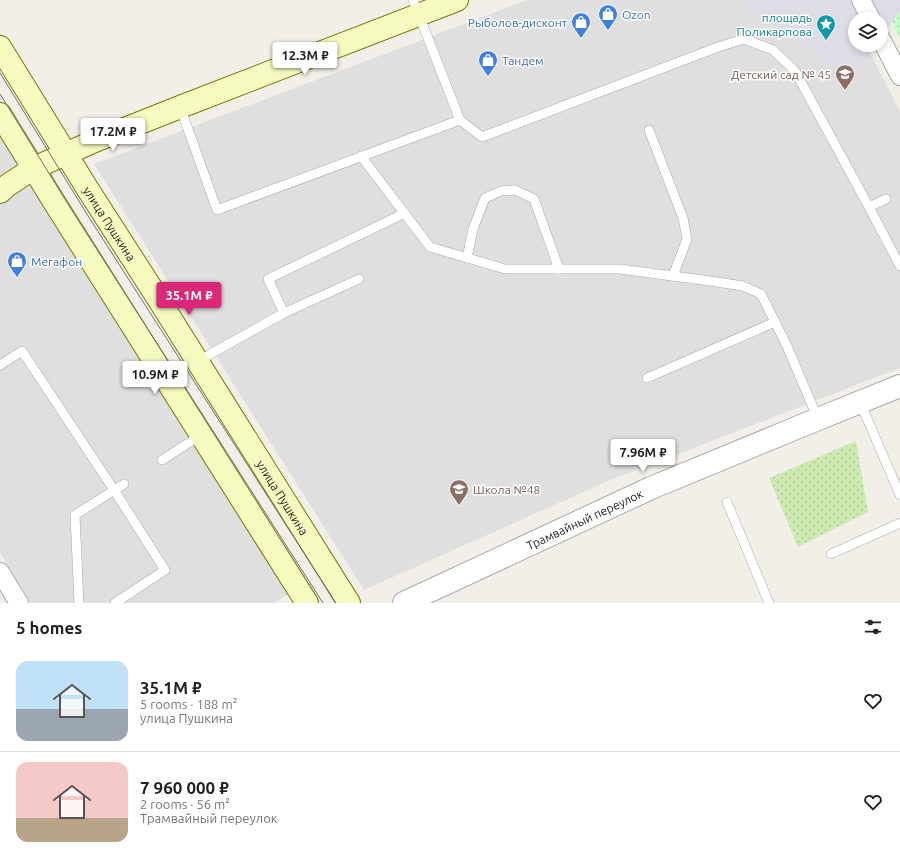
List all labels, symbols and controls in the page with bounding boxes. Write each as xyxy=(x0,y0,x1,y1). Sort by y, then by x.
shop icon: Ozon xyxy=(597,3,619,31)
place label: Ozon xyxy=(622,8,651,21)
shop icon: Рыболов-дисконт xyxy=(570,11,592,39)
place label: площадь Поликарпова xyxy=(737,11,812,38)
map controls xyxy=(848,12,888,52)
button: layers xyxy=(848,12,888,52)
place icon: площадь Поликарпова xyxy=(815,13,837,41)
place label: Рыболов-дисконт xyxy=(468,16,568,29)
pin: 12.3M ₽ xyxy=(268,42,342,76)
text: 12.3M ₽ xyxy=(281,48,329,62)
shop icon: Тандем xyxy=(477,49,499,77)
place label: Тандем xyxy=(502,54,544,67)
school or university icon: Детский сад № 45 xyxy=(834,63,856,91)
place label: Детский сад № 45 xyxy=(731,68,831,81)
pin: 17.2M ₽ xyxy=(76,118,150,152)
text: 17.2M ₽ xyxy=(89,124,137,138)
street label: улица Пушкина xyxy=(81,184,139,263)
shop icon: Мегафон xyxy=(6,250,28,278)
place label: Мегафон xyxy=(31,255,82,268)
pin: 35.1M ₽ xyxy=(152,282,226,316)
text: 35.1M ₽ xyxy=(165,288,213,302)
pin: 10.9M ₽ xyxy=(118,361,192,395)
text: 10.9M ₽ xyxy=(131,367,179,381)
pin: 7.96M ₽ xyxy=(606,439,680,473)
text: 7.96M ₽ xyxy=(619,445,667,459)
street label: улица Пушкина xyxy=(255,458,311,537)
school or university icon: Школа №48 xyxy=(448,478,470,506)
place label: Школа №48 xyxy=(473,483,541,496)
street label: Трамвайный переулок xyxy=(524,486,645,552)
icon: filters xyxy=(862,616,884,638)
text: 5 homes xyxy=(16,618,82,637)
icon: home xyxy=(48,677,96,725)
text: 35.1M ₽ xyxy=(140,678,202,697)
icon: heart xyxy=(862,690,884,712)
text: 5 rooms · 188 m² xyxy=(140,697,237,711)
text: улица Пушкина xyxy=(140,711,233,725)
icon: home xyxy=(48,778,96,826)
text: 7 960 000 ₽ xyxy=(140,778,229,797)
icon: heart xyxy=(862,791,884,813)
text: 2 rooms · 56 m² xyxy=(140,797,230,811)
text: Трамвайный переулок xyxy=(140,811,278,825)

